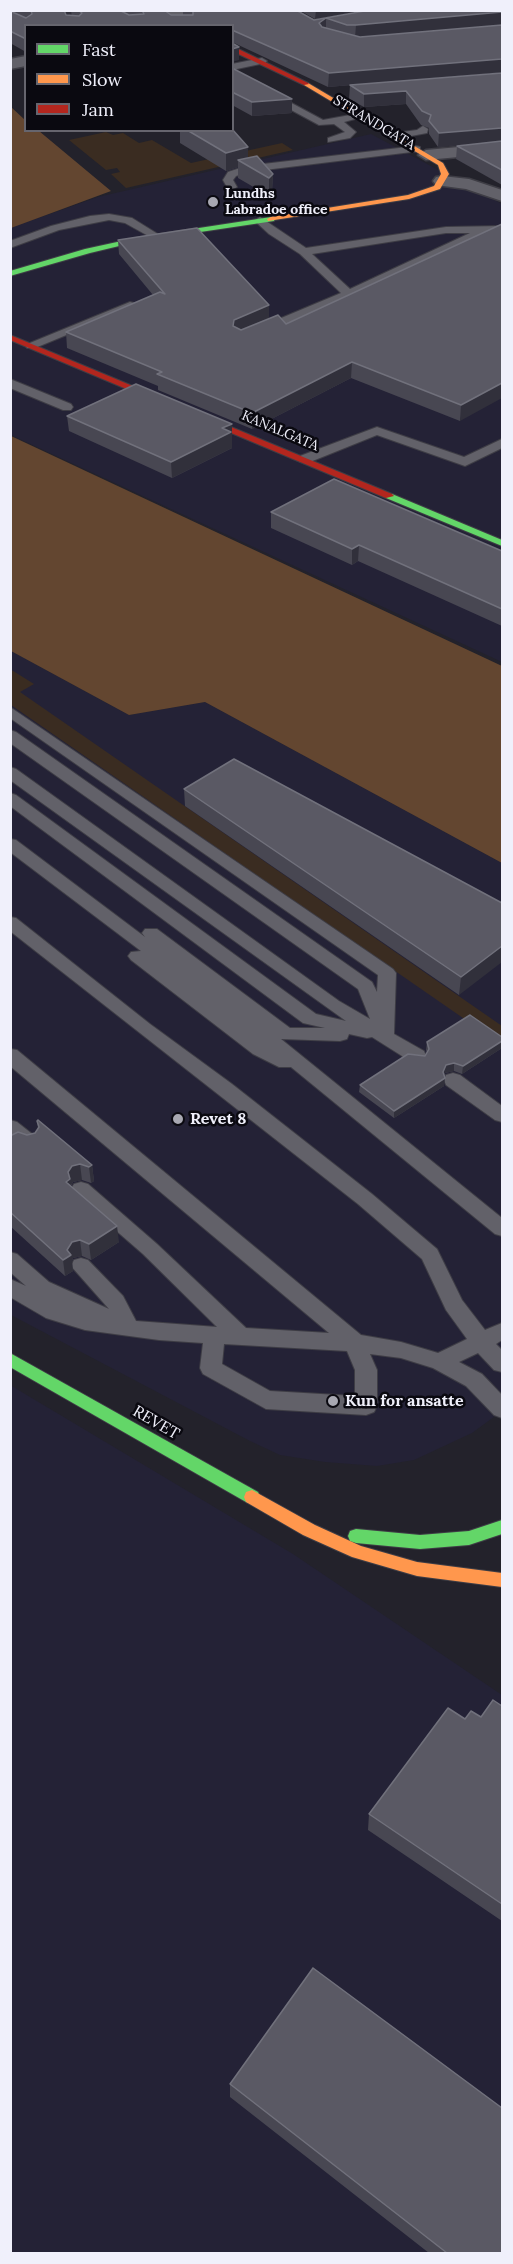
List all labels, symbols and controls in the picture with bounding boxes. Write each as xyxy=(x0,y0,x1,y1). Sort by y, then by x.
legend xyxy=(24,24,234,132)
text: Fast xyxy=(82,38,116,61)
text: Slow xyxy=(82,68,122,91)
street label: STRANDGATA xyxy=(330,92,418,154)
text: Jam xyxy=(82,98,114,121)
place label: Lundhs Labradoe office xyxy=(225,186,327,219)
marker: Lundhs Labradoe office xyxy=(206,195,220,209)
street label: KANALGATA xyxy=(239,407,321,455)
place label: Revet 8 xyxy=(190,1109,246,1129)
marker: Revet 8 xyxy=(171,1112,185,1126)
place label: Kun for ansatte xyxy=(345,1391,464,1411)
marker: Kun for ansatte xyxy=(326,1394,340,1408)
street label: REVET xyxy=(129,1402,183,1444)

